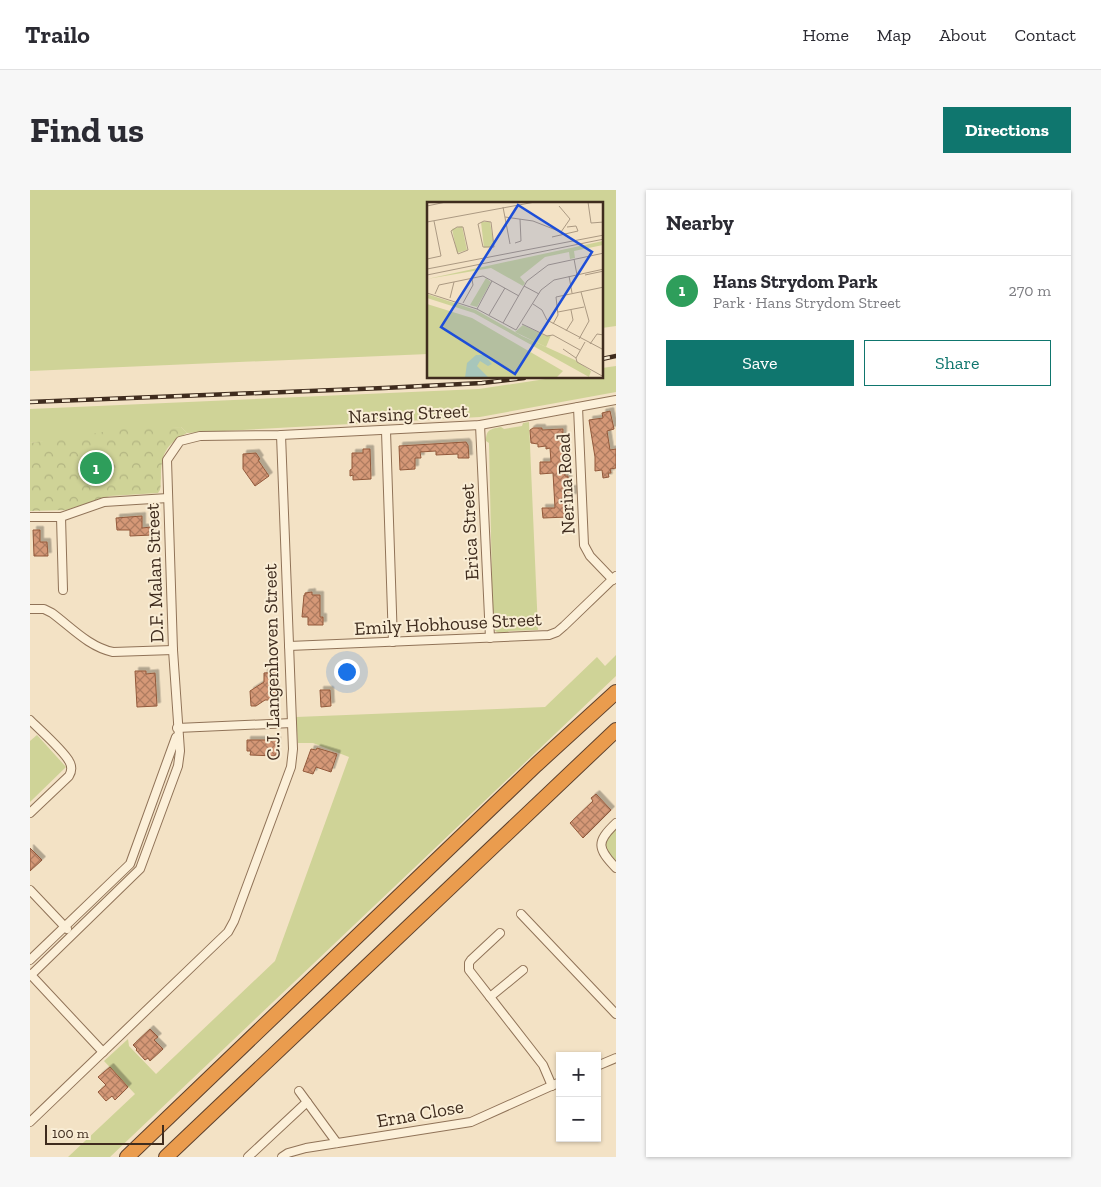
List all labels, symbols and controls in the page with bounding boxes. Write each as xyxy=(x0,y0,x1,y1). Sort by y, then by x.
text: Trailo xyxy=(25,20,90,49)
text: Home xyxy=(802,24,849,46)
text: Map xyxy=(877,24,911,46)
text: About xyxy=(939,24,986,46)
text: Contact xyxy=(1014,24,1076,46)
button: Directions xyxy=(943,107,1071,153)
text: Find us xyxy=(30,109,144,151)
inset map xyxy=(427,202,604,379)
text: Nearby xyxy=(666,210,734,235)
text: Hans Strydom Park xyxy=(713,270,877,293)
text: 1 xyxy=(679,281,685,300)
text: 270 m xyxy=(1009,281,1051,300)
text: Park · Hans Strydom Street xyxy=(713,293,901,312)
button: Save xyxy=(666,340,854,386)
button: Share xyxy=(864,340,1051,386)
street label: Narsing Street xyxy=(347,399,469,428)
street label: Nerina Road xyxy=(551,432,580,535)
pin: 1 xyxy=(80,449,112,487)
street label: Erica Street xyxy=(455,483,484,581)
street label: D.F. Malan Street xyxy=(141,503,168,643)
street label: C.J. Langenhoven Street xyxy=(258,563,285,761)
street label: Emily Hobhouse Street xyxy=(354,607,542,640)
your location xyxy=(334,659,360,685)
map controls xyxy=(556,1052,601,1142)
button: + xyxy=(556,1052,601,1097)
street label: Erna Close xyxy=(375,1095,465,1132)
button: − xyxy=(556,1097,601,1142)
scale bar xyxy=(45,1122,164,1145)
text: 100 m xyxy=(52,1125,89,1142)

